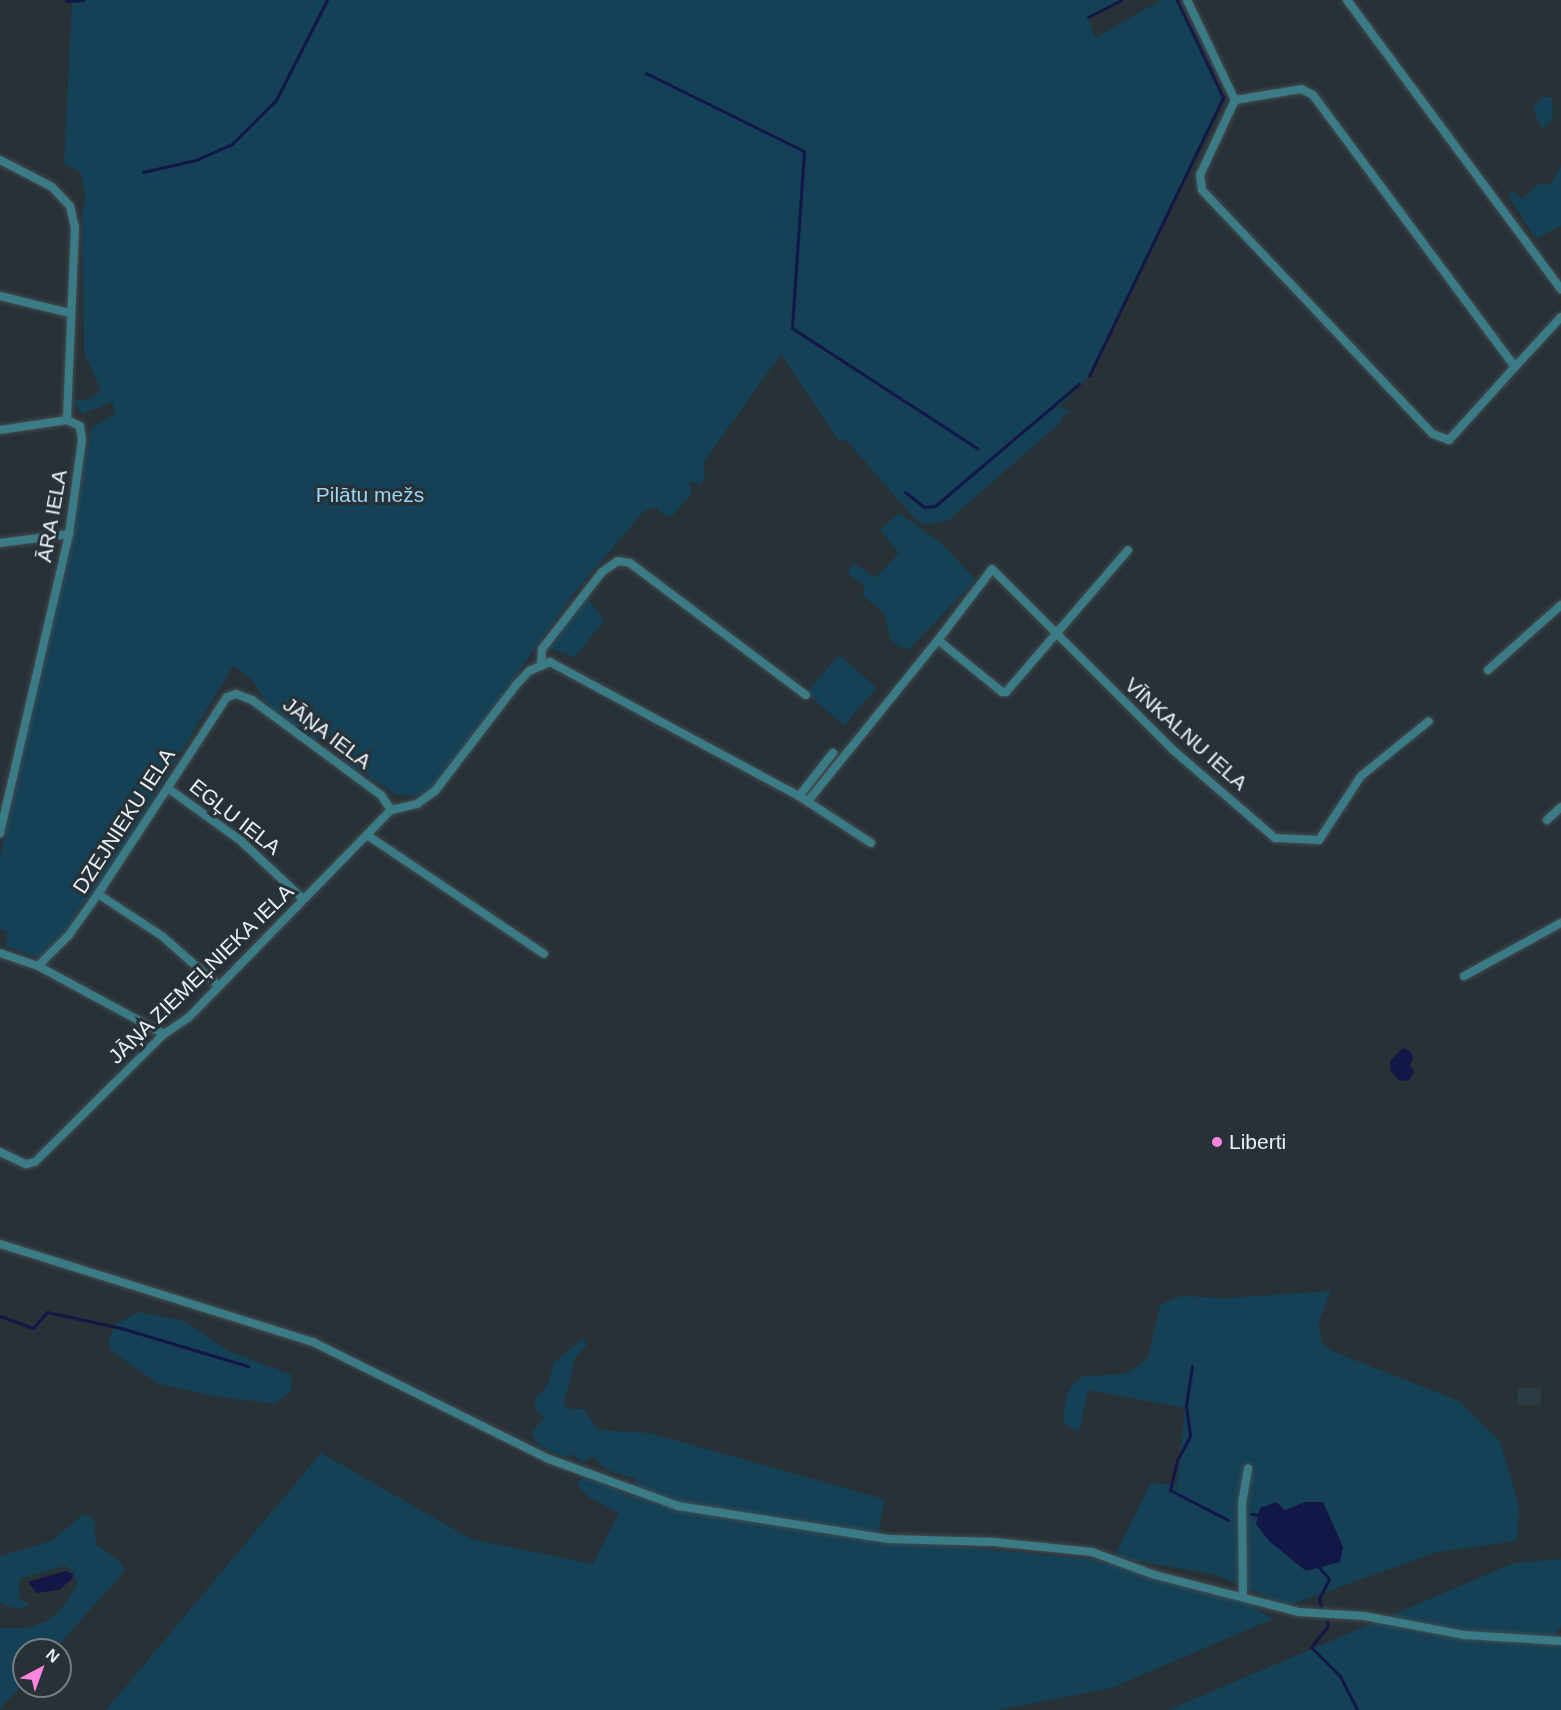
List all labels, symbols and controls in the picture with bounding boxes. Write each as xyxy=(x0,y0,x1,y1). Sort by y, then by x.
street label: ĀRA IELA xyxy=(31,467,73,565)
park label: Pilātu mežs xyxy=(316,482,424,508)
street label: VĪNKALNU IELA xyxy=(1119,672,1253,796)
street label: JĀŅA IELA xyxy=(277,691,377,775)
street label: DZEJNIEKU IELA xyxy=(68,744,180,898)
street label: EGĻU IELA xyxy=(184,774,286,860)
street label: JĀŅA ZIEMEĻNIEKA IELA xyxy=(102,878,300,1070)
place label: Liberti xyxy=(1229,1129,1286,1155)
marker: Liberti xyxy=(1210,1135,1224,1149)
north arrow xyxy=(12,1638,72,1698)
text: N xyxy=(43,1645,63,1666)

